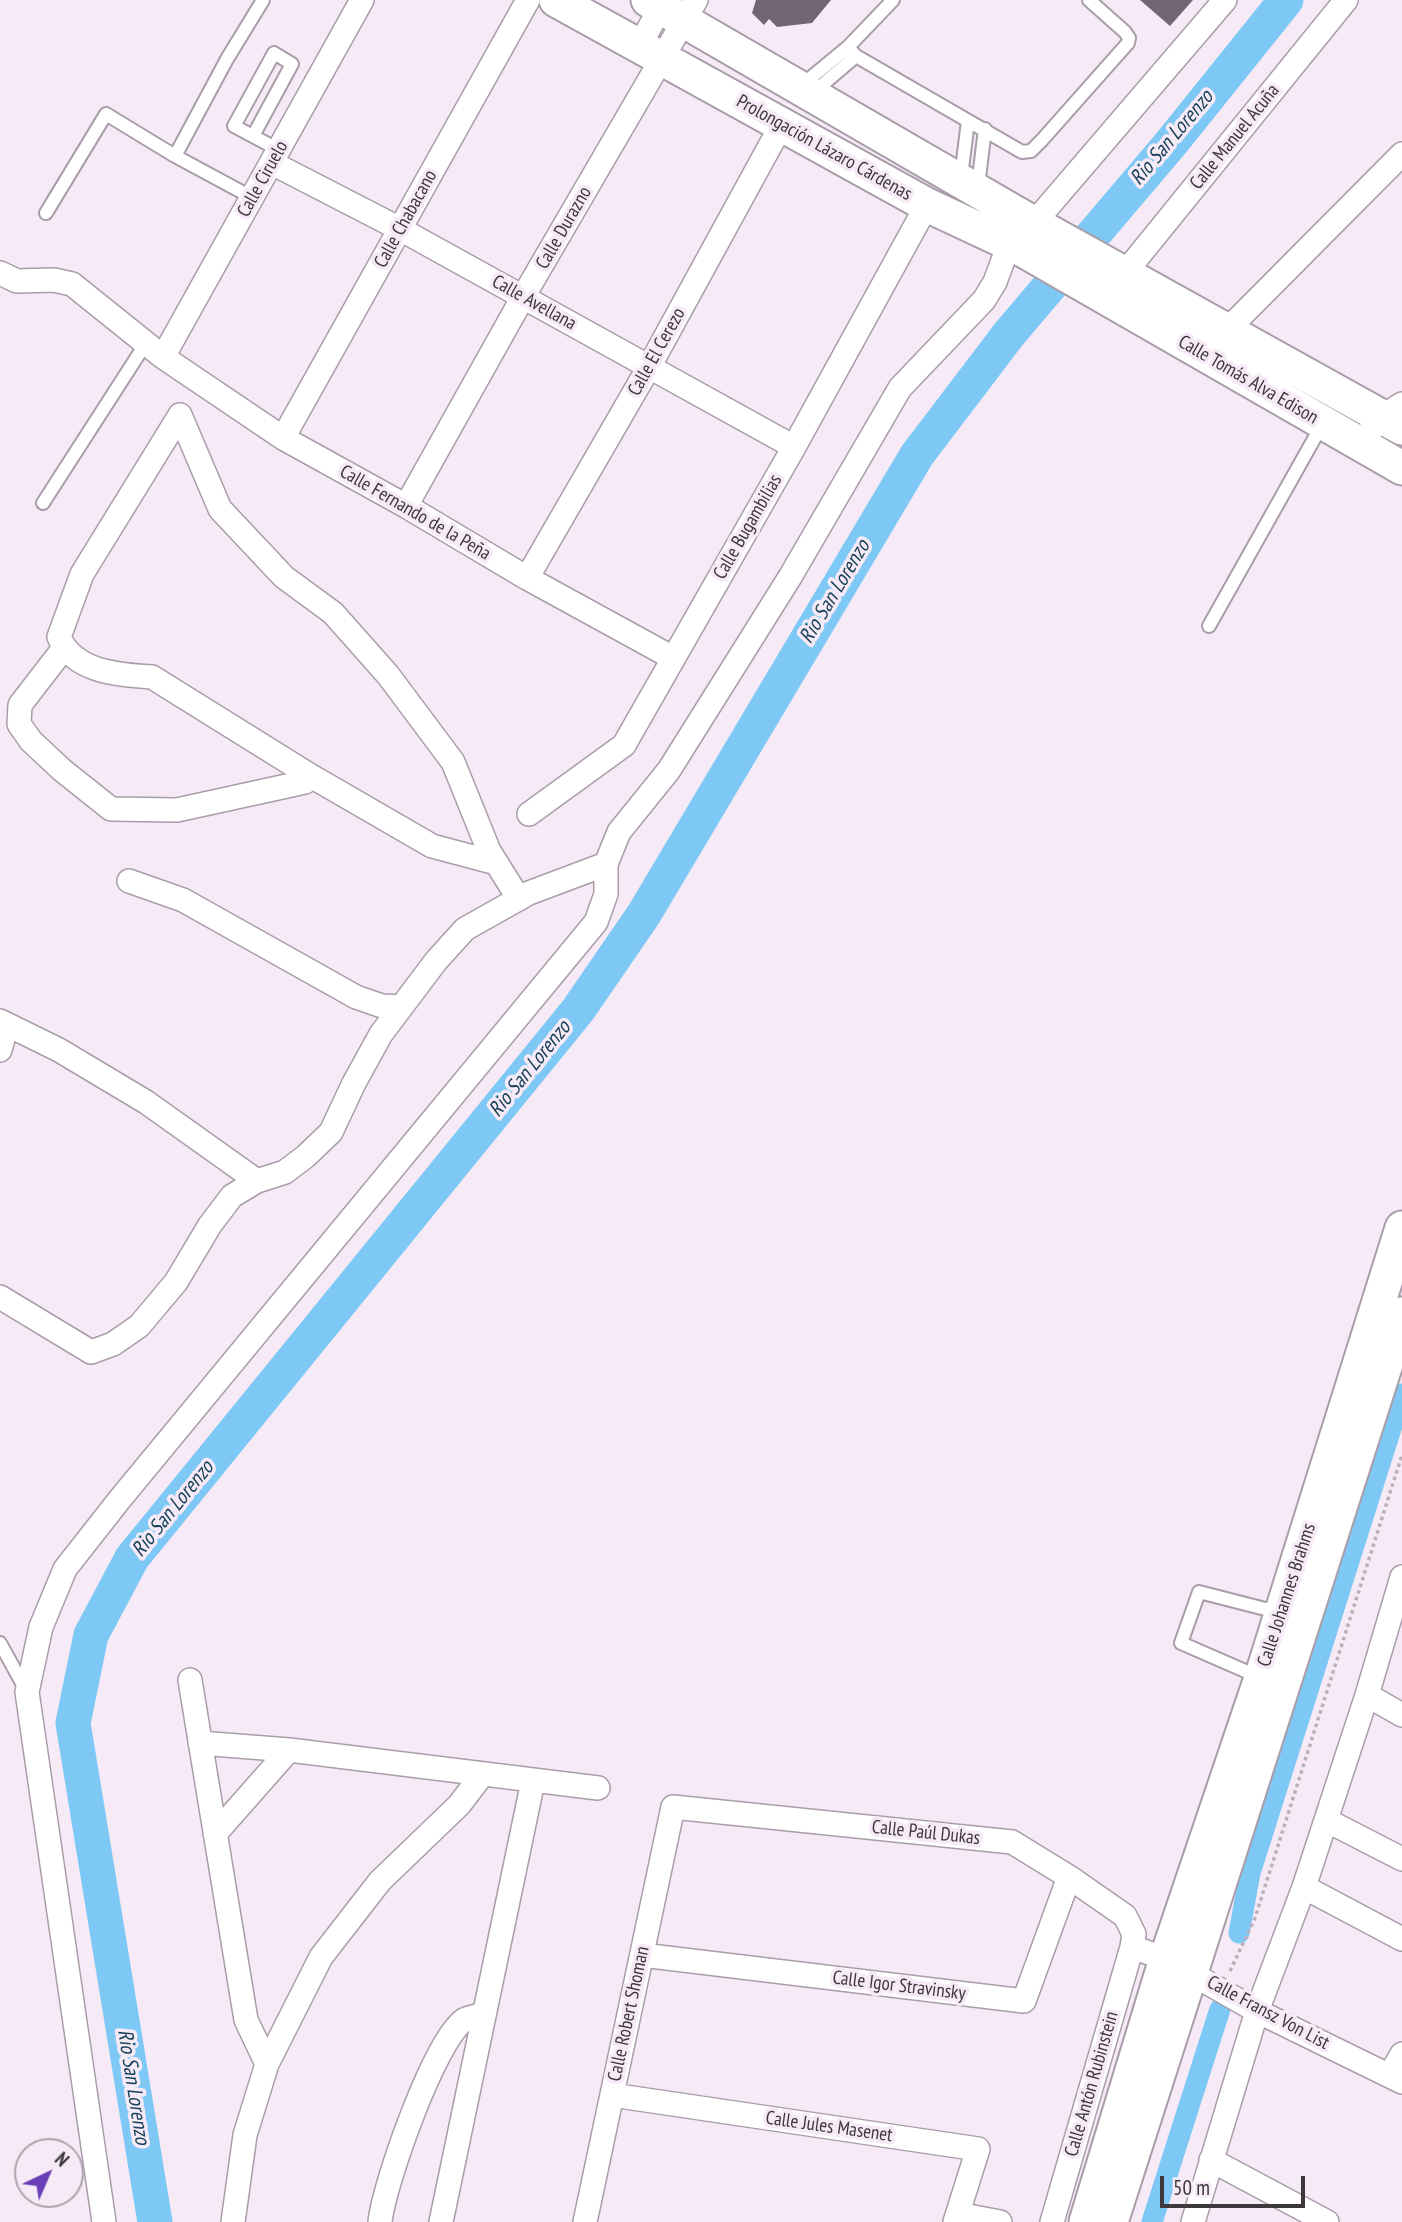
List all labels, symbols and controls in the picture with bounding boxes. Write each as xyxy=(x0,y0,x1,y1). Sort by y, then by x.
street label: Calle Manuel Acuña xyxy=(1186,80,1284,194)
water label: Rio San Lorenzo xyxy=(1125,85,1219,191)
street label: Prolongación Lázaro Cárdenas xyxy=(732,90,916,206)
street label: Calle Ciruelo xyxy=(233,137,293,221)
street label: Calle Chabacano xyxy=(370,166,442,272)
street label: Calle Durazno xyxy=(531,183,597,273)
street label: Calle Avellana xyxy=(488,271,580,335)
street label: Calle El Cerezo xyxy=(623,304,691,400)
street label: Calle Tomás Alva Edison xyxy=(1174,331,1322,429)
street label: Calle Fernando de la Peña xyxy=(336,461,494,565)
street label: Calle Bugambilias xyxy=(709,471,787,583)
water label: Rio San Lorenzo xyxy=(794,536,876,648)
water label: Rio San Lorenzo xyxy=(484,1016,576,1122)
water label: Rio San Lorenzo xyxy=(127,1456,219,1562)
street label: Calle Johannes Brahms xyxy=(1253,1520,1321,1670)
street label: Calle Paúl Dukas xyxy=(871,1816,981,1850)
street label: Calle Robert Shoman xyxy=(604,1944,654,2084)
street label: Calle Igor Stravinsky xyxy=(831,1967,967,2005)
street label: Calle Fransz Von List xyxy=(1203,1971,1333,2055)
street label: Calle Antón Rubinstein xyxy=(1060,2009,1124,2159)
water label: Rio San Lorenzo xyxy=(111,2028,155,2146)
street label: Calle Jules Masenet xyxy=(764,2107,894,2147)
north arrow xyxy=(14,2138,84,2208)
text: N xyxy=(50,2147,74,2172)
scale bar xyxy=(1164,2162,1309,2206)
text: 50 m xyxy=(1173,2174,1210,2201)

